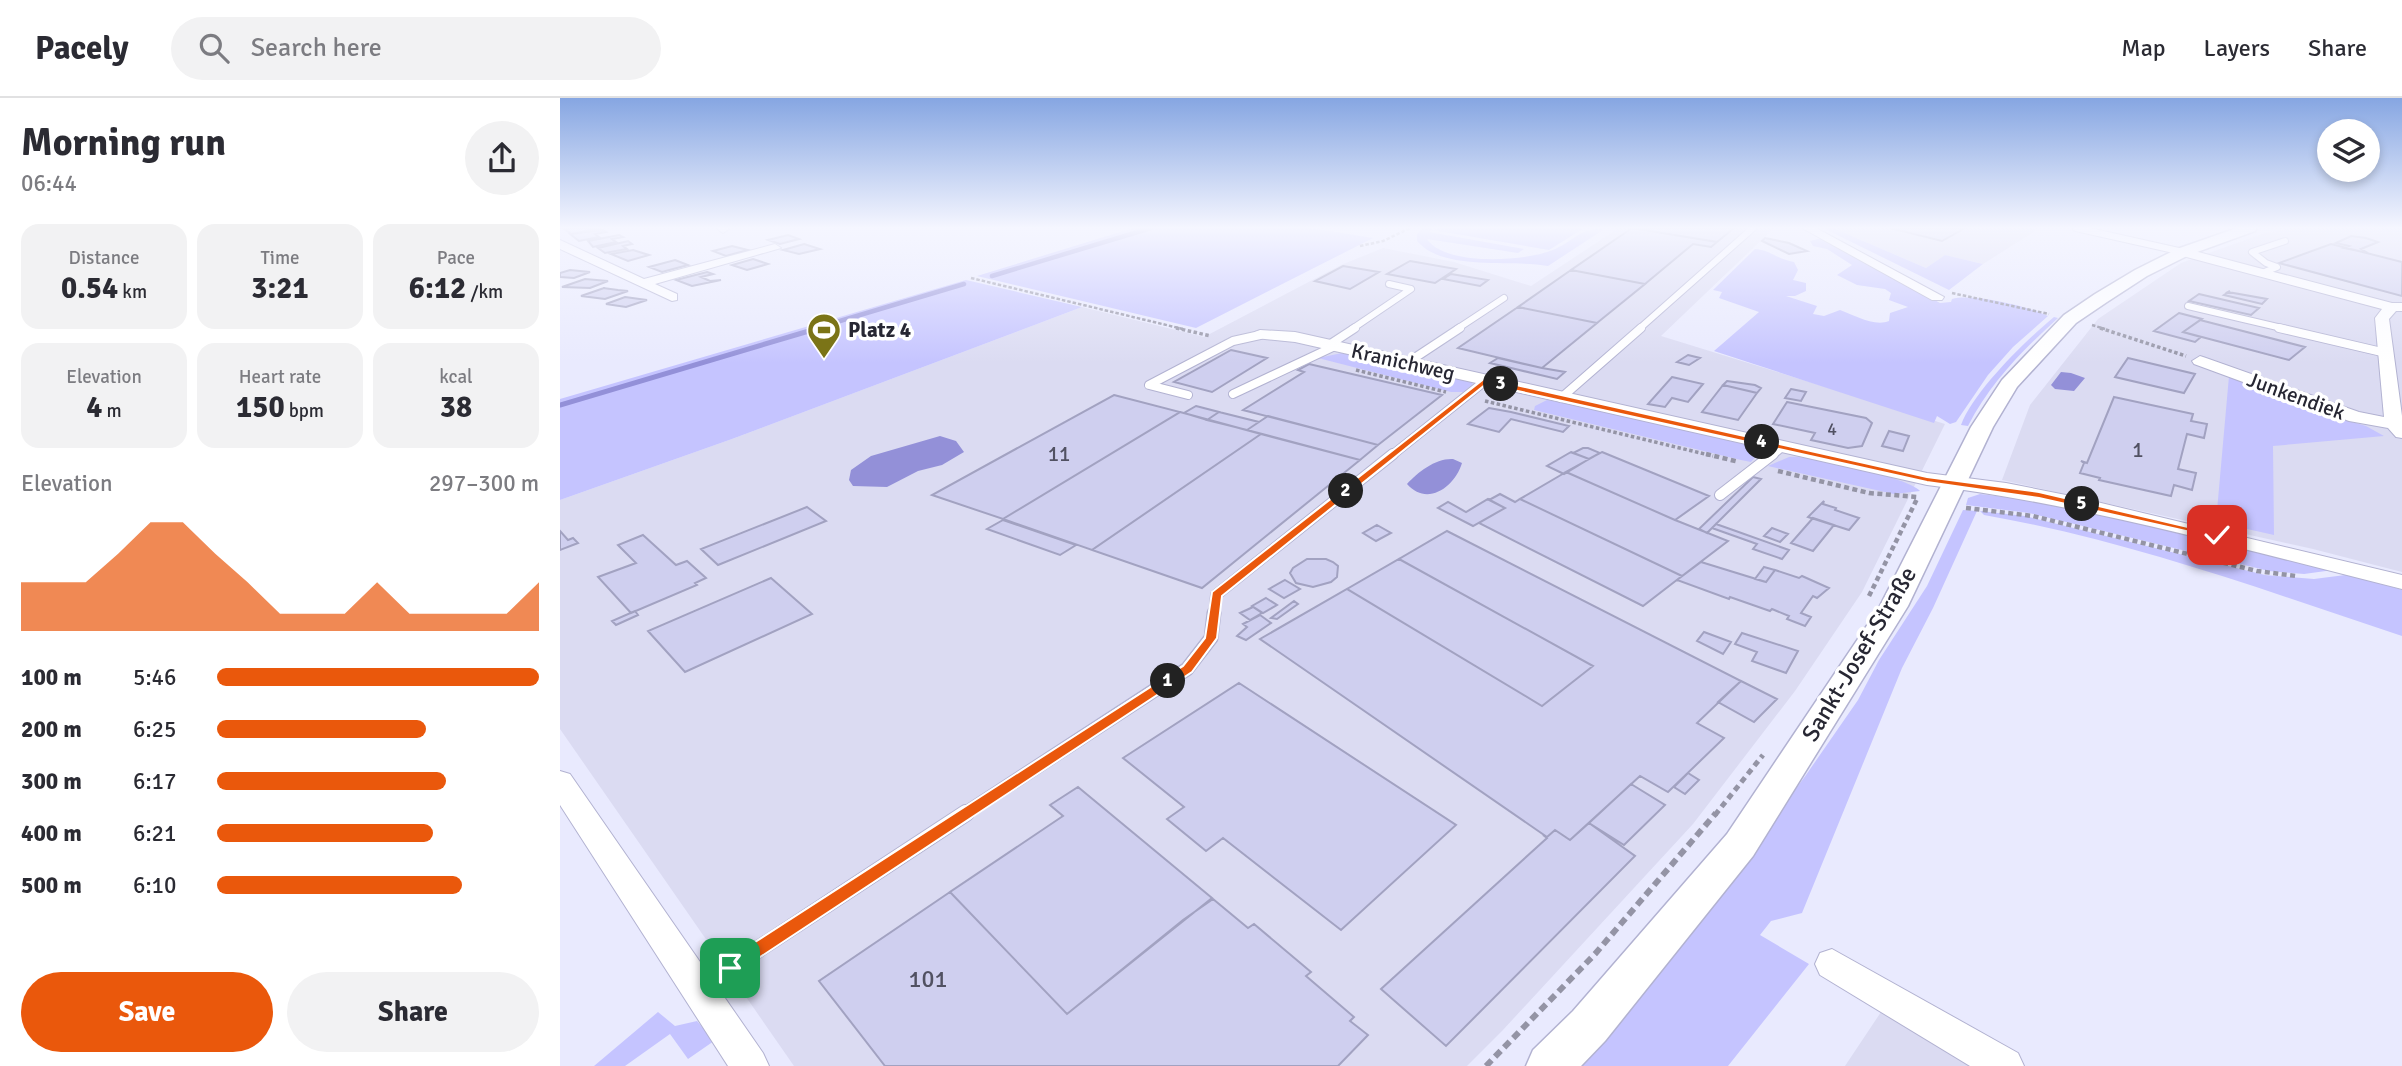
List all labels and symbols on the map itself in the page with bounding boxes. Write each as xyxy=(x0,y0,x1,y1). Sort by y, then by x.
sports icon: Platz 4 xyxy=(805,311,843,360)
place label: Platz 4 xyxy=(848,317,911,343)
street label: Kranichweg xyxy=(1349,337,1457,387)
pin: 3 xyxy=(1483,366,1518,402)
street label: Junkendiek xyxy=(2244,366,2349,426)
house number: 4 xyxy=(1827,418,1837,440)
pin: 4 xyxy=(1744,424,1780,460)
house number: 1 xyxy=(2132,437,2144,463)
house number: 11 xyxy=(1048,441,1070,467)
pin: 2 xyxy=(1328,474,1364,508)
pin: 5 xyxy=(2064,486,2100,522)
pin xyxy=(2187,505,2247,565)
street label: Sankt-Josef-Straße xyxy=(1795,561,1923,747)
pin: 1 xyxy=(1150,664,1186,698)
pin xyxy=(700,938,760,998)
house number: 101 xyxy=(909,964,947,994)

